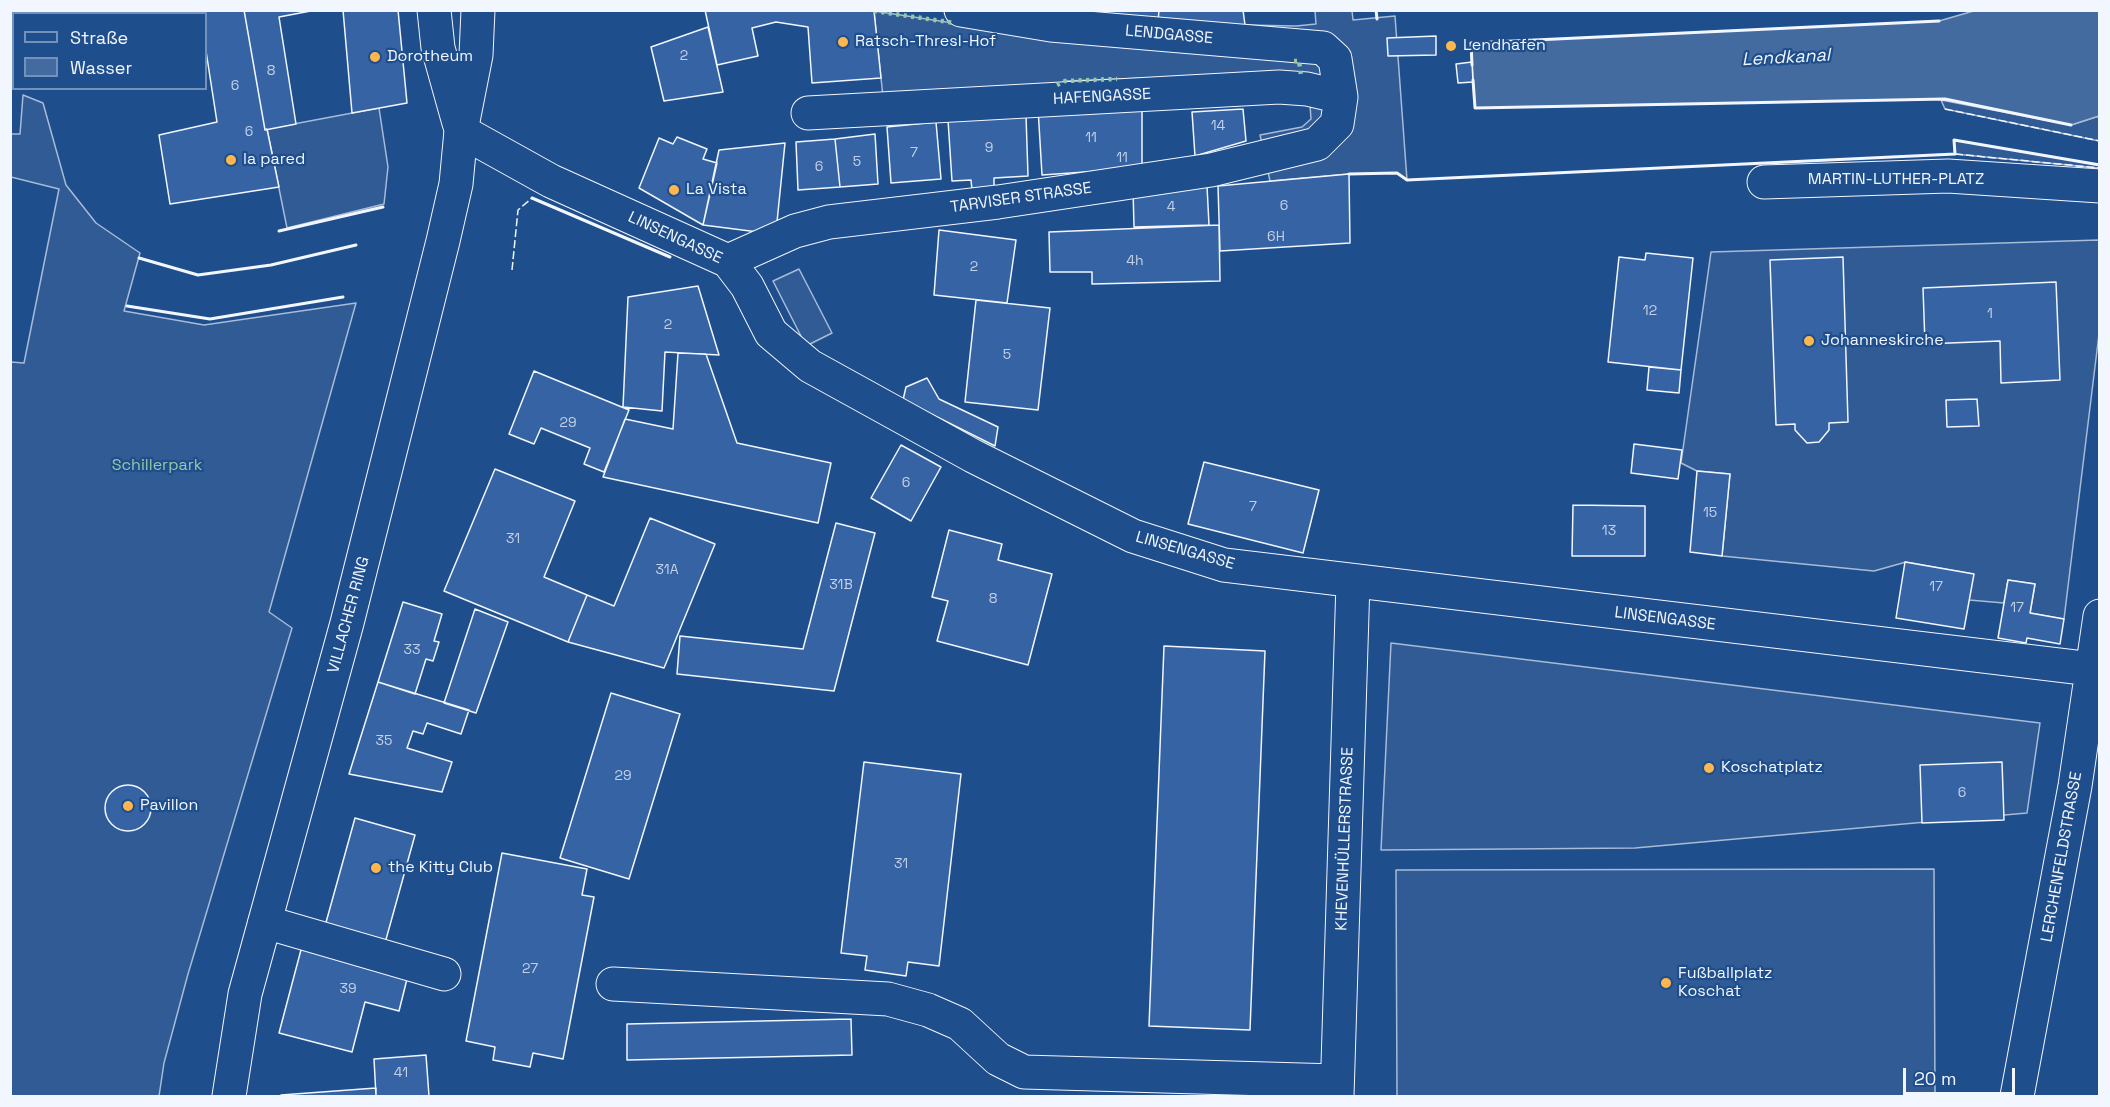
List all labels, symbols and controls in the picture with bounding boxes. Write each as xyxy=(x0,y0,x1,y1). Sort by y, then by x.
legend xyxy=(12,12,207,90)
street label: LENDGASSE xyxy=(1124,22,1214,48)
text: Straße xyxy=(70,26,128,49)
place label: Ratsch-Thresl-Hof xyxy=(855,32,996,52)
marker: Ratsch-Thresl-Hof xyxy=(836,35,850,49)
place label: Lendhafen xyxy=(1463,36,1546,56)
marker: Lendhafen xyxy=(1444,39,1458,53)
water label: Lendkanal xyxy=(1741,45,1831,71)
place label: Dorotheum xyxy=(387,47,473,67)
house number: 2 xyxy=(680,48,688,64)
marker: Dorotheum xyxy=(368,50,382,64)
text: Wasser xyxy=(70,56,132,79)
house number: 8 xyxy=(267,63,275,79)
house number: 6 xyxy=(231,78,239,94)
street label: HAFENGASSE xyxy=(1053,85,1151,109)
house number: 14 xyxy=(1211,118,1225,134)
house number: 6 xyxy=(245,124,253,140)
house number: 11 xyxy=(1085,130,1097,146)
house number: 9 xyxy=(985,140,993,156)
house number: 7 xyxy=(910,145,918,161)
place label: la pared xyxy=(243,150,305,170)
house number: 11 xyxy=(1116,150,1128,166)
marker: la pared xyxy=(224,153,238,167)
house number: 5 xyxy=(853,154,861,170)
house number: 6 xyxy=(815,159,823,175)
street label: MARTIN-LUTHER-PLATZ xyxy=(1808,170,1984,190)
street label: TARVISER STRASSE xyxy=(949,179,1093,217)
place label: La Vista xyxy=(686,180,747,200)
marker: La Vista xyxy=(667,183,681,197)
house number: 6 xyxy=(1280,198,1288,214)
house number: 4 xyxy=(1167,199,1175,215)
street label: LINSENGASSE xyxy=(625,208,725,268)
house number: 6H xyxy=(1267,229,1285,245)
house number: 4h xyxy=(1126,253,1144,269)
house number: 2 xyxy=(970,259,978,275)
house number: 12 xyxy=(1643,303,1657,319)
house number: 1 xyxy=(1987,306,1993,322)
house number: 2 xyxy=(664,317,672,333)
place label: Johanneskirche xyxy=(1821,331,1944,351)
marker: Johanneskirche xyxy=(1802,334,1816,348)
house number: 5 xyxy=(1003,347,1011,363)
house number: 29 xyxy=(560,415,576,431)
park label: Schillerpark xyxy=(112,456,202,476)
house number: 6 xyxy=(902,475,910,491)
house number: 7 xyxy=(1249,499,1257,515)
house number: 15 xyxy=(1703,505,1717,521)
house number: 13 xyxy=(1602,523,1616,539)
street label: LINSENGASSE xyxy=(1133,528,1237,574)
house number: 31 xyxy=(506,531,520,547)
street label: VILLACHER RING xyxy=(324,554,374,676)
house number: 31A xyxy=(656,562,678,578)
house number: 31B xyxy=(829,577,853,593)
house number: 17 xyxy=(1929,579,1943,595)
house number: 8 xyxy=(989,591,997,607)
house number: 17 xyxy=(2010,600,2024,616)
street label: LINSENGASSE xyxy=(1613,603,1717,635)
house number: 33 xyxy=(404,642,420,658)
house number: 35 xyxy=(376,733,392,749)
street label: KHEVENHÜLLERSTRASSE xyxy=(1332,747,1358,931)
place label: Koschatplatz xyxy=(1721,758,1823,778)
marker: Koschatplatz xyxy=(1702,761,1716,775)
house number: 29 xyxy=(615,768,631,784)
street label: LERCHENFELDSTRASSE xyxy=(2038,770,2086,944)
house number: 6 xyxy=(1958,785,1966,801)
place label: Pavillon xyxy=(140,796,198,816)
marker: Pavillon xyxy=(121,799,135,813)
house number: 31 xyxy=(894,856,908,872)
place label: the Kitty Club xyxy=(388,858,493,878)
marker: the Kitty Club xyxy=(369,861,383,875)
house number: 27 xyxy=(522,961,538,977)
place label: Fußballplatz Koschat xyxy=(1678,964,1772,1002)
marker: Fußballplatz Koschat xyxy=(1659,976,1673,990)
house number: 39 xyxy=(339,981,357,997)
scale bar xyxy=(1906,1056,2018,1094)
house number: 41 xyxy=(394,1065,408,1081)
text: 20 m xyxy=(1914,1067,1957,1090)

